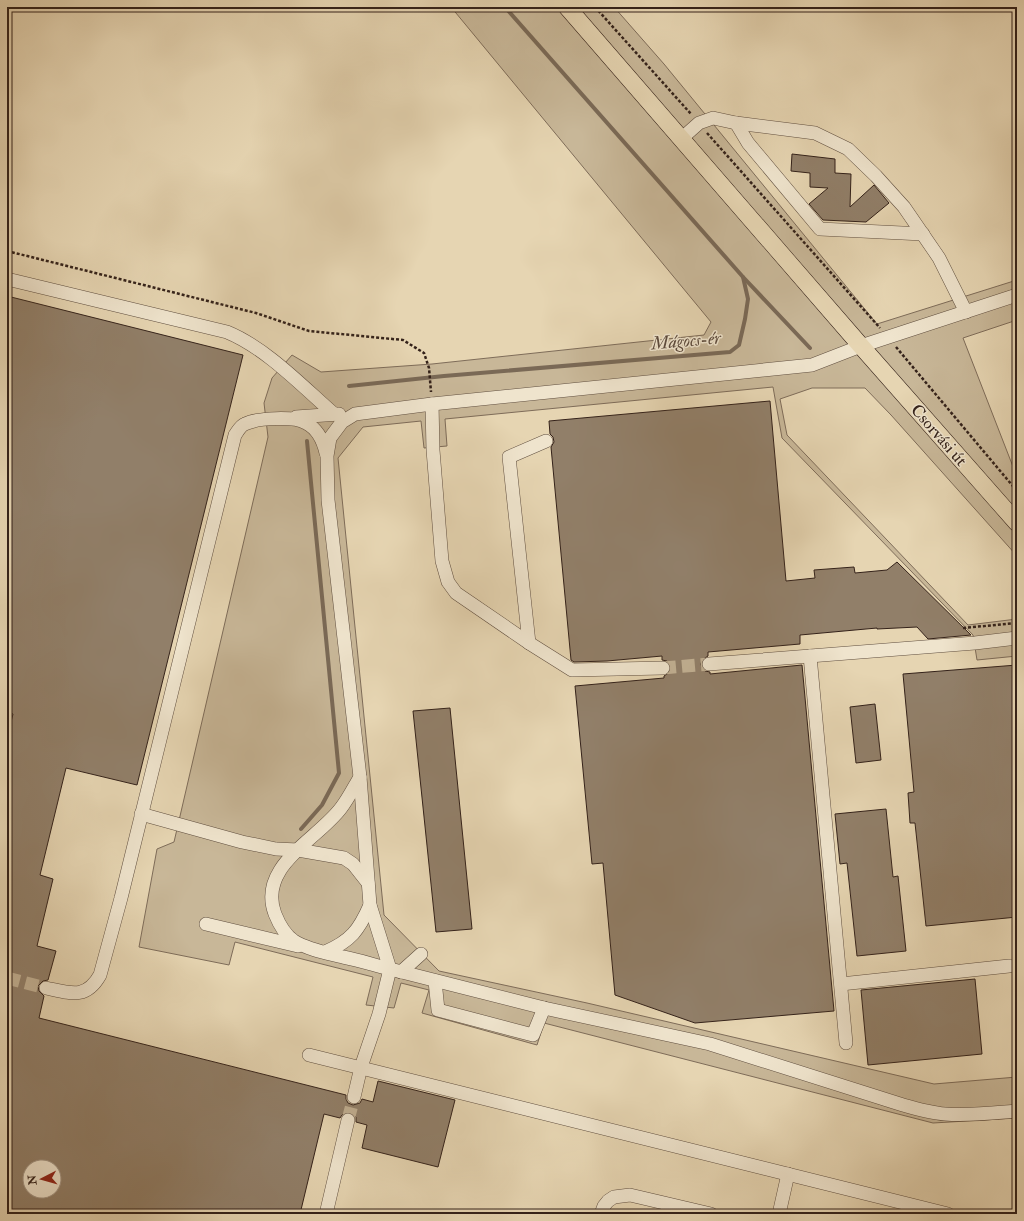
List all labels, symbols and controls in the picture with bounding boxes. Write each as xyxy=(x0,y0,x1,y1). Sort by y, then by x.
water label: Mágocs-ér xyxy=(649,326,723,356)
street label: Csorvási út xyxy=(906,400,972,471)
north arrow xyxy=(22,1159,62,1199)
text: N xyxy=(25,1173,40,1187)

